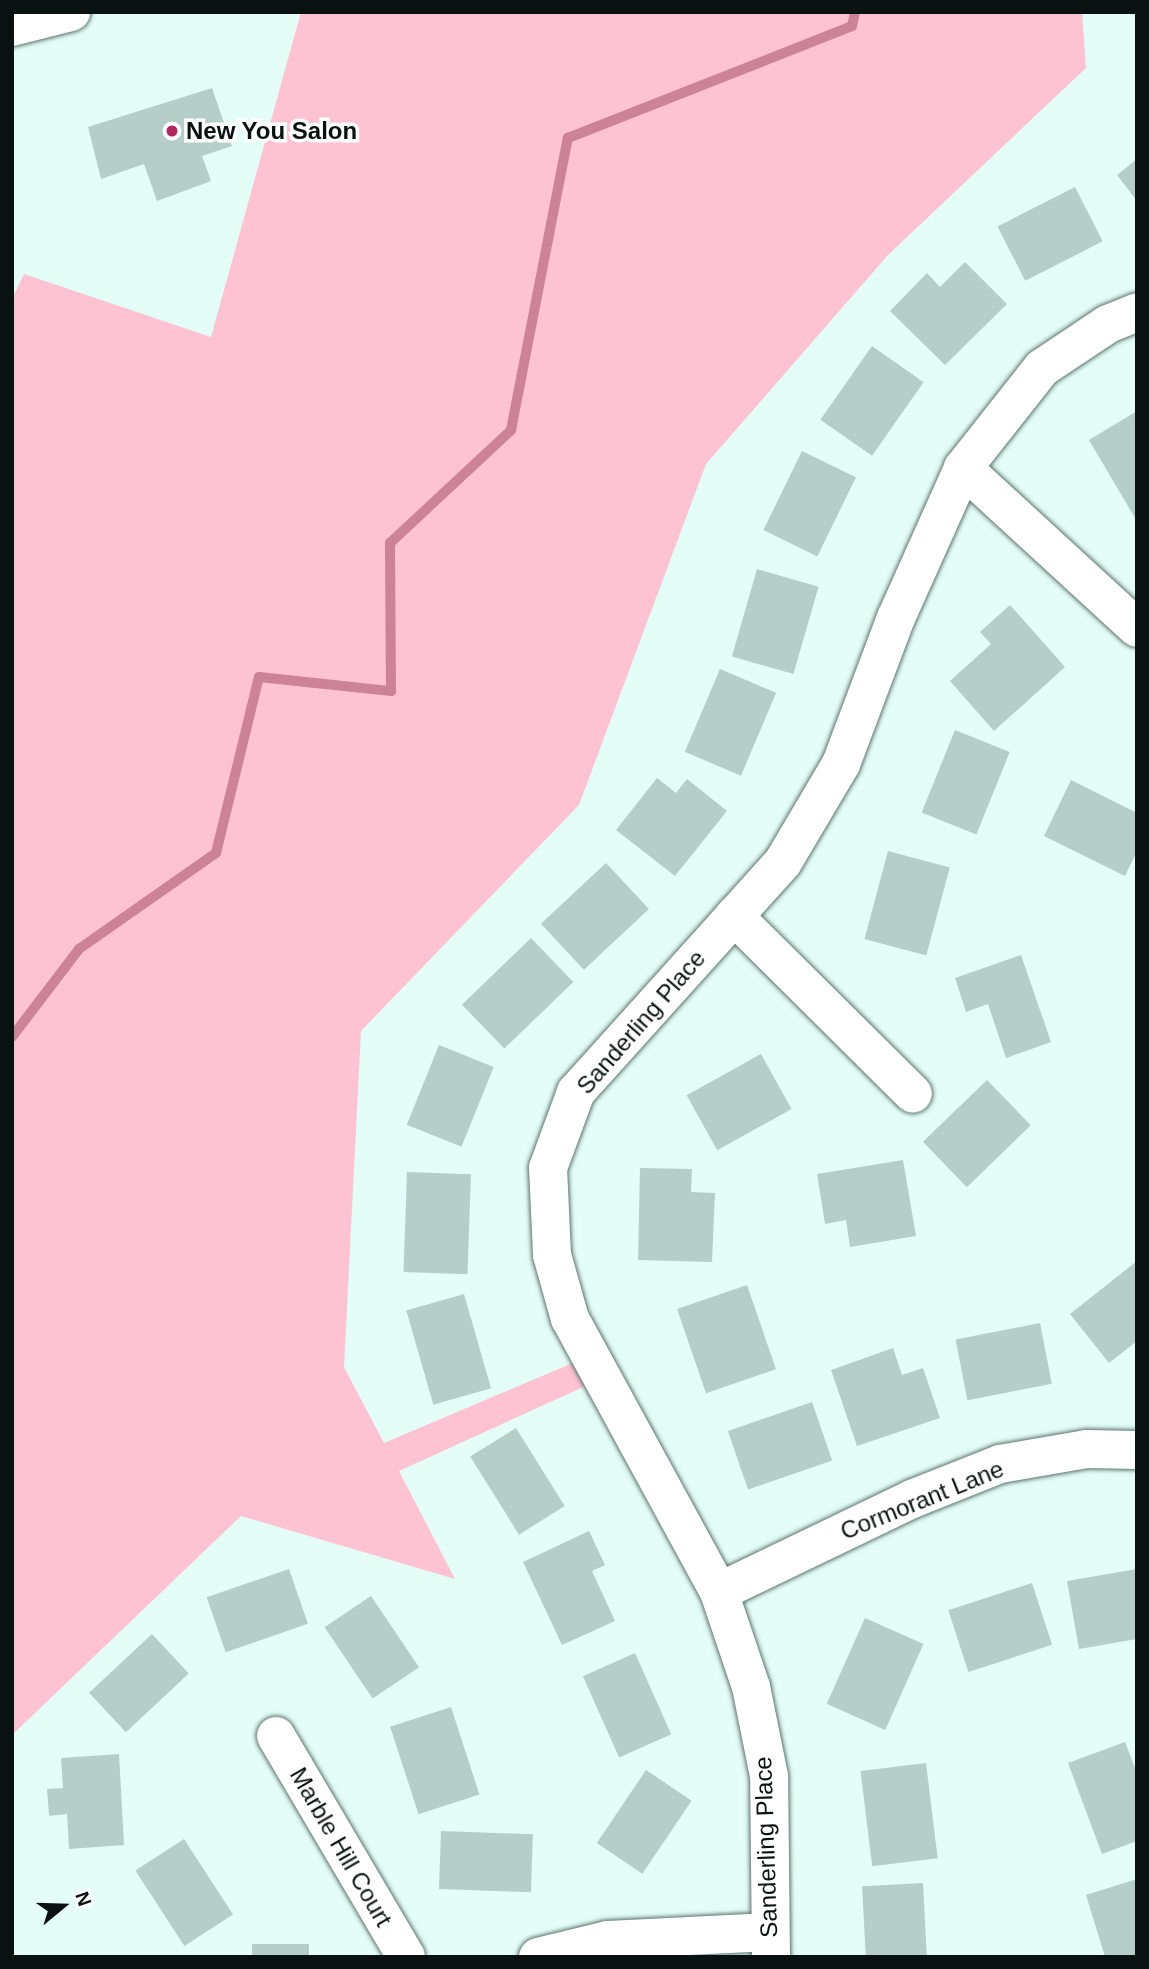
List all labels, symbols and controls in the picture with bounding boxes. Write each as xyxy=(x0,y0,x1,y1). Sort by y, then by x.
place label: New You Salon xyxy=(186,117,358,145)
marker: New You Salon xyxy=(164,123,180,139)
street label: Sanderling Place xyxy=(571,944,711,1100)
street label: Cormorant Lane xyxy=(836,1454,1008,1546)
street label: Sanderling Place xyxy=(748,1756,784,1938)
street label: Marble Hill Court xyxy=(284,1762,398,1932)
north arrow xyxy=(28,1871,98,1941)
text: N xyxy=(71,1889,95,1909)

